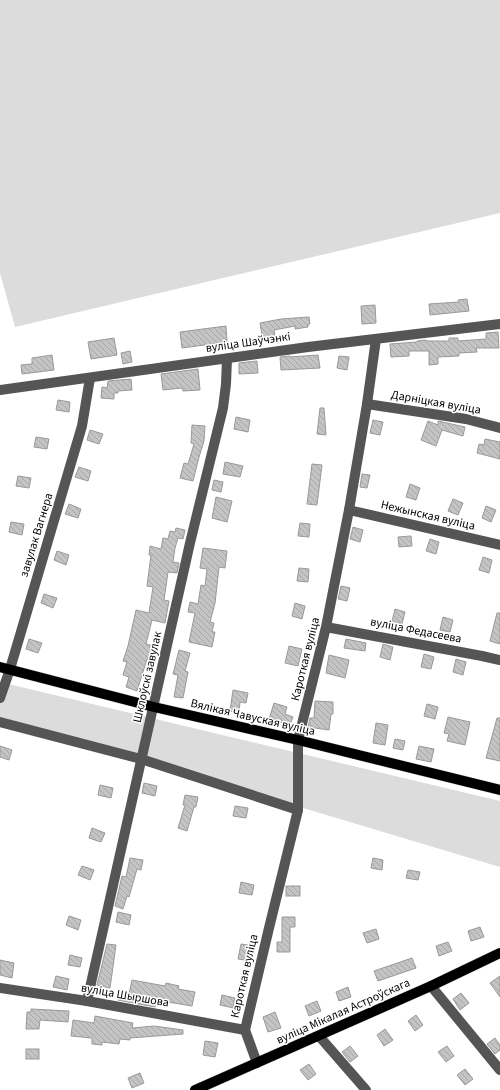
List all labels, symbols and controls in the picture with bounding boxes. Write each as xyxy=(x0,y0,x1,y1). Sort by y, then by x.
street label: вуліца Шаўчэнкі xyxy=(205,328,292,357)
street label: Дарніцкая вуліца xyxy=(390,386,482,419)
street label: завулак Вагнера xyxy=(16,491,57,579)
street label: Нежынская вуліца xyxy=(379,496,477,535)
street label: вуліца Федасеева xyxy=(369,613,463,648)
street label: Кароткая вуліца xyxy=(287,616,324,703)
street label: Шклоўскі завулак xyxy=(129,630,166,724)
street label: Вялікая Чавуская вуліца xyxy=(189,695,317,740)
street label: Кароткая вуліца xyxy=(227,932,262,1020)
street label: вуліца Мікалая Астроўскага xyxy=(274,974,413,1049)
street label: вуліца Шыршова xyxy=(80,979,170,1012)

